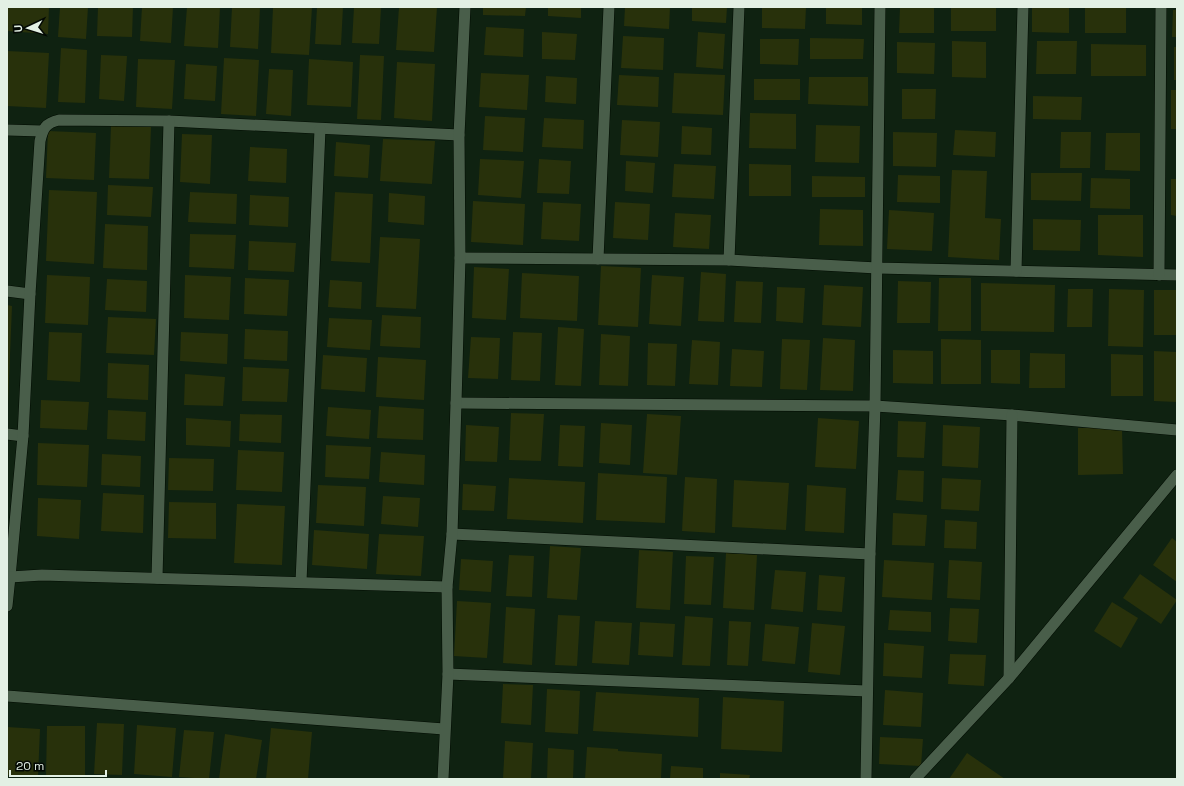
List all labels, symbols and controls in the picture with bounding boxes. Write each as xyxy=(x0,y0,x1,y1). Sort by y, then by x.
north arrow xyxy=(8,8,48,48)
text: U xyxy=(11,25,25,33)
scale bar xyxy=(10,752,106,778)
text: 20 m xyxy=(16,758,44,774)

